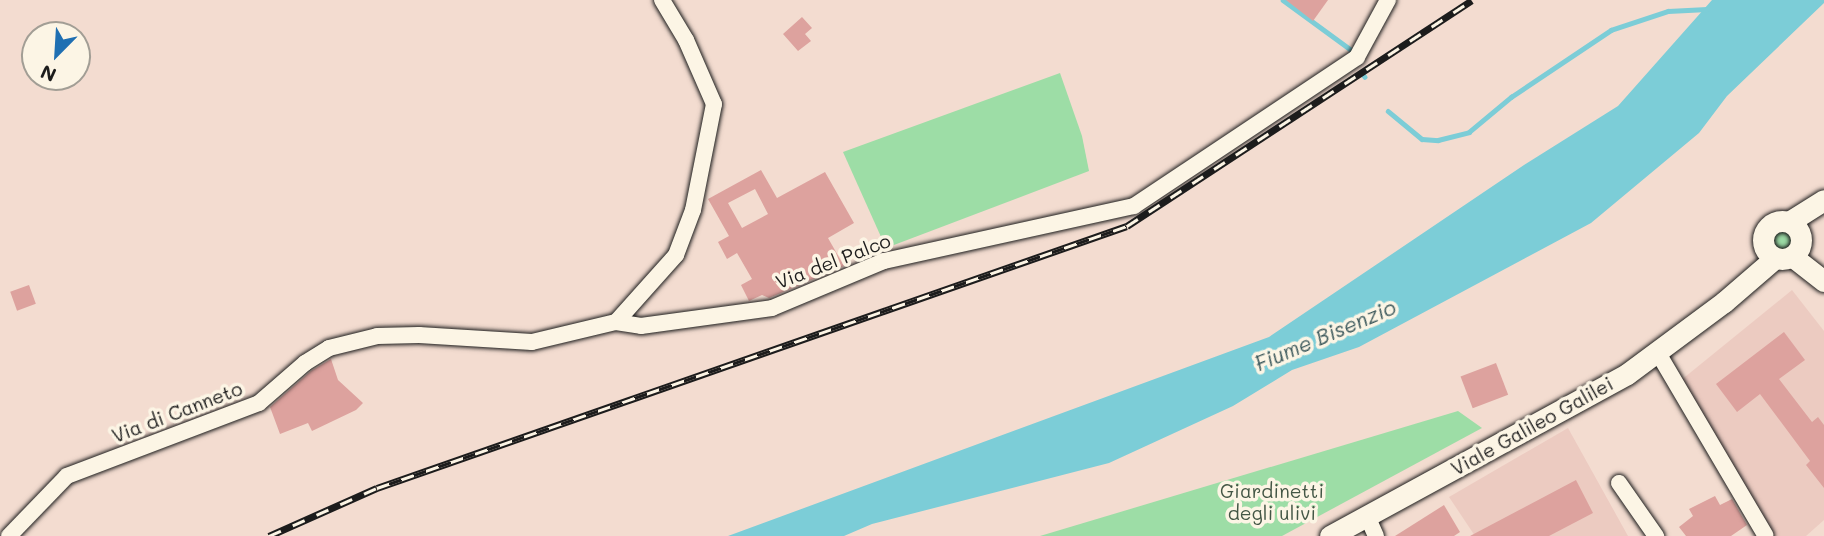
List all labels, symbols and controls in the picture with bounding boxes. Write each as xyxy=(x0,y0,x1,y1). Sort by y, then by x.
north arrow xyxy=(21,21,91,91)
text: N xyxy=(36,59,60,88)
street label: Via del Palco xyxy=(772,229,894,293)
water label: Fiume Bisenzio xyxy=(1251,294,1399,376)
street label: Viale Galileo Galilei xyxy=(1447,372,1617,480)
street label: Via di Canneto xyxy=(109,377,245,447)
park label: Giardinetti degli ulivi xyxy=(1220,480,1324,524)

